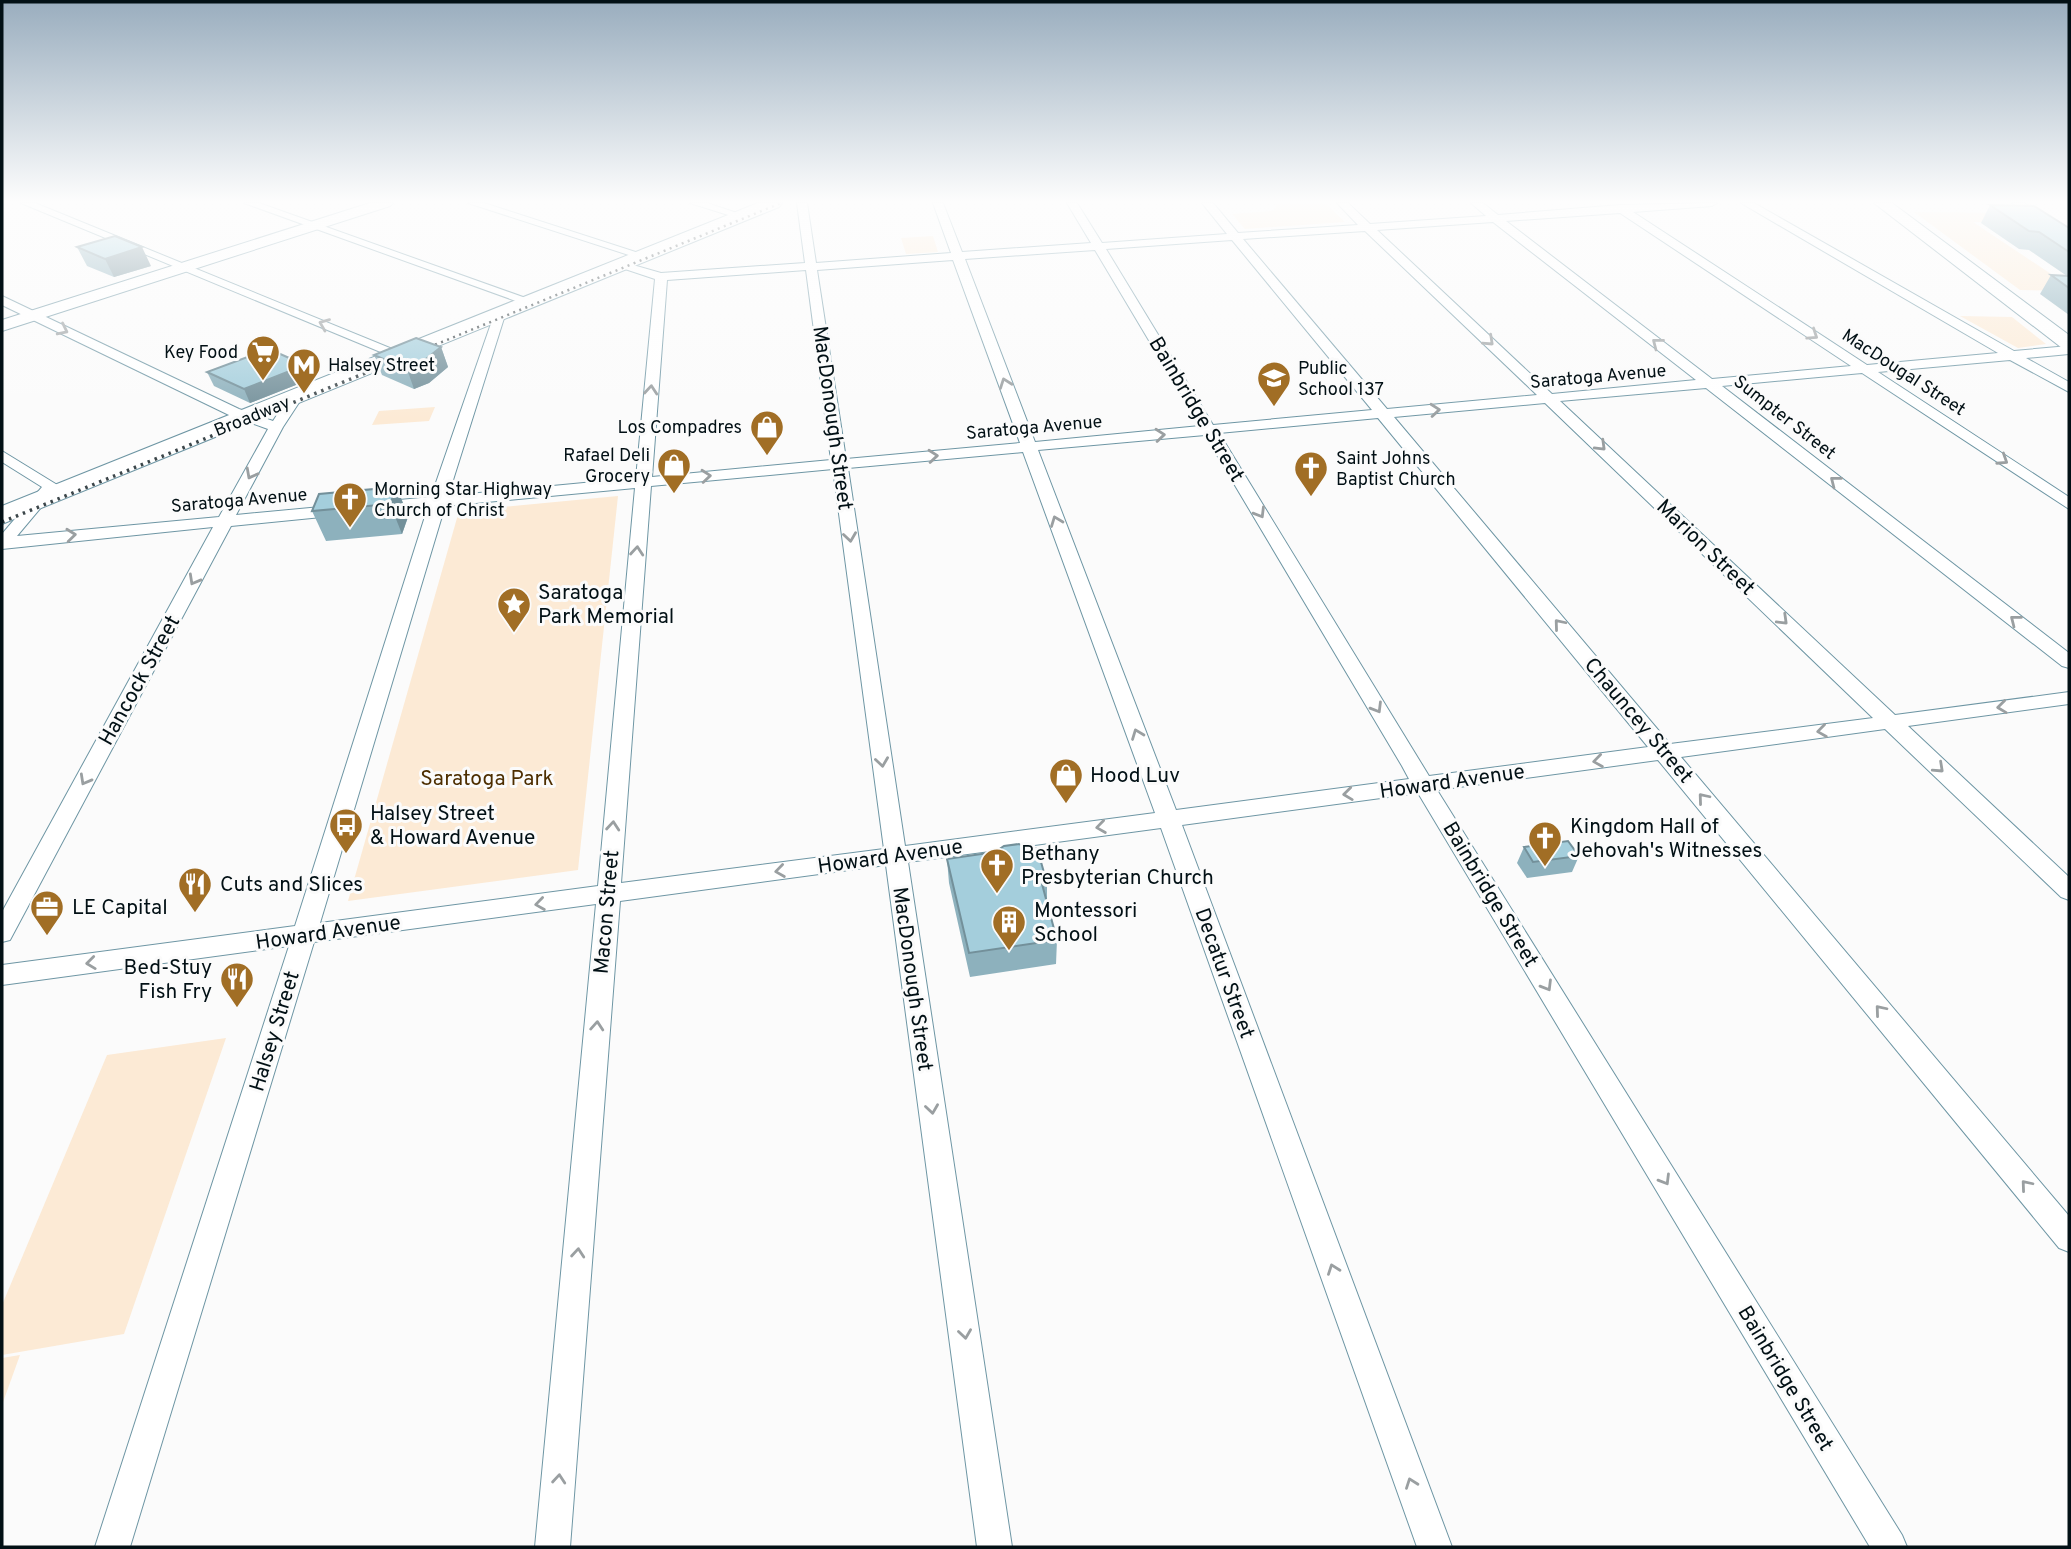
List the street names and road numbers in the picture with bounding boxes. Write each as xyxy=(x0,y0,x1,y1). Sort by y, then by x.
street label: MacDonough Street xyxy=(805,324,858,512)
street label: MacDougal Street xyxy=(1837,325,1969,422)
street label: Bainbridge Street xyxy=(1142,332,1250,487)
street label: Saratoga Avenue xyxy=(1529,360,1667,395)
street label: Sumpter Street xyxy=(1728,371,1840,465)
street label: Broadway xyxy=(211,392,294,443)
street label: Saratoga Avenue xyxy=(965,411,1103,446)
street label: Saratoga Avenue xyxy=(170,484,308,519)
street label: Marion Street xyxy=(1650,494,1760,602)
street label: Hancock Street xyxy=(93,611,187,751)
street label: Chauncey Street xyxy=(1577,653,1698,789)
street label: Howard Avenue xyxy=(1378,759,1526,806)
street label: Bainbridge Street xyxy=(1436,817,1544,972)
street label: Howard Avenue xyxy=(816,834,964,881)
street label: Macon Street xyxy=(589,849,626,975)
street label: MacDonough Street xyxy=(885,885,938,1073)
street label: Decatur Street xyxy=(1187,904,1260,1043)
street label: Howard Avenue xyxy=(254,910,402,957)
street label: Halsey Street xyxy=(244,968,307,1095)
street label: Bainbridge Street xyxy=(1731,1301,1839,1456)

